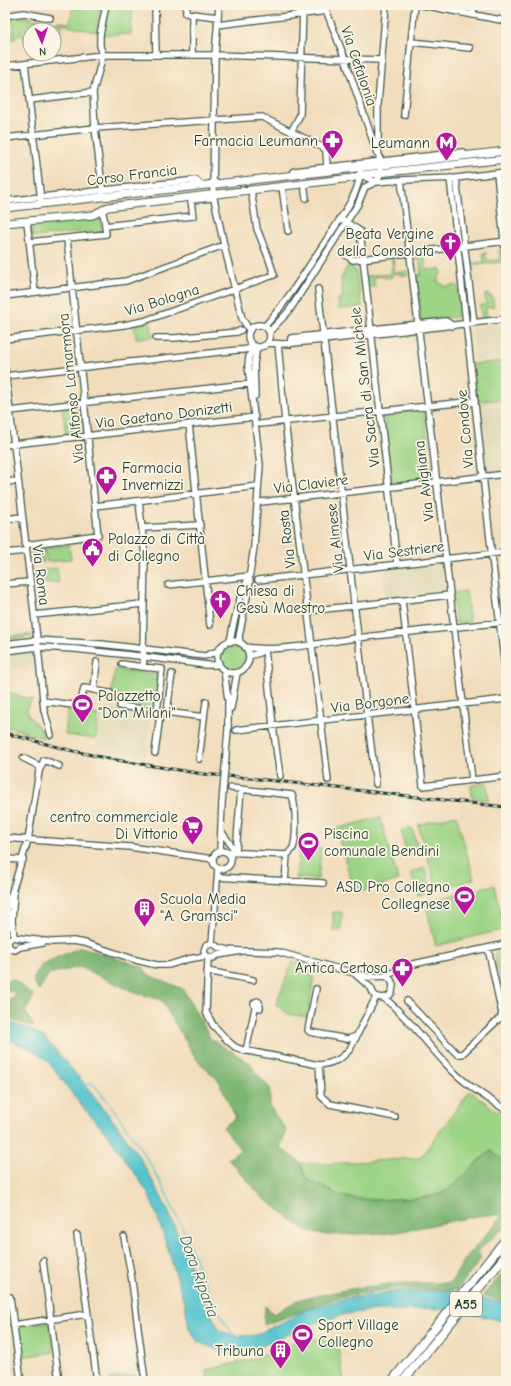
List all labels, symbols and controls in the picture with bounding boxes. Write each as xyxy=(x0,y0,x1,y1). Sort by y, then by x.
north arrow xyxy=(22,22,62,62)
street label: Via Cefalonia xyxy=(337,24,381,108)
text: N xyxy=(39,45,46,58)
pharmacy icon: Farmacia Leumann xyxy=(320,128,346,161)
metro station icon: Leumann xyxy=(433,130,459,163)
place label: Farmacia Leumann xyxy=(194,132,318,150)
place label: Leumann xyxy=(371,134,430,152)
street label: Corso Francia xyxy=(86,161,178,189)
place label: Beata Vergine della Consolata xyxy=(337,225,434,260)
church icon: Beata Vergine della Consolata xyxy=(437,230,463,263)
street label: Via Bologna xyxy=(123,280,201,320)
street label: Via Sacra di San Michele xyxy=(346,305,384,468)
street label: Via Alfonso Lamarmora xyxy=(54,312,88,464)
street label: Via Condove xyxy=(453,388,477,469)
street label: Via Gaetano Donizetti xyxy=(95,398,233,432)
street label: Via Avigliana xyxy=(410,440,438,522)
place label: Farmacia Invernizzi xyxy=(122,459,184,494)
pharmacy icon: Farmacia Invernizzi xyxy=(94,464,120,497)
street label: Via Claviere xyxy=(273,470,350,497)
street label: Via Almese xyxy=(322,502,348,574)
street label: Via Rosta xyxy=(274,509,300,569)
place label: Palazzo di Città di Collegno xyxy=(108,530,205,565)
public building icon: Palazzo di Città di Collegno xyxy=(79,535,105,568)
street label: Via Sestriere xyxy=(363,537,446,565)
street label: Via Roma xyxy=(28,544,54,606)
place label: Chiesa di Gesù Maestro xyxy=(236,582,325,617)
church icon: Chiesa di Gesù Maestro xyxy=(208,587,234,620)
place label: Palazzetto "Don Milani" xyxy=(98,687,176,722)
street label: Via Borgone xyxy=(330,689,411,717)
sports icon: Palazzetto "Don Milani" xyxy=(69,692,95,725)
place label: centro commerciale Di Vittorio xyxy=(50,808,178,843)
supermarket icon: centro commerciale Di Vittorio xyxy=(180,813,206,846)
place label: Piscina comunale Bendini xyxy=(324,825,439,860)
sports icon: Piscina comunale Bendini xyxy=(296,830,322,863)
place label: ASD Pro Collegno Collegnese xyxy=(336,878,450,913)
sports icon: ASD Pro Collegno Collegnese xyxy=(452,883,478,916)
place label: Scuola Media "A. Gramsci" xyxy=(160,890,246,925)
building icon: Scuola Media "A. Gramsci" xyxy=(132,895,158,928)
pharmacy icon: Antica Certosa xyxy=(390,955,416,988)
place label: Antica Certosa xyxy=(295,959,388,977)
water label: Dora Riparia xyxy=(176,1233,222,1320)
road number: A55 xyxy=(450,1292,482,1316)
place label: Sport Village Collegno xyxy=(318,1316,399,1351)
sports icon: Sport Village Collegno xyxy=(289,1321,315,1354)
building icon: Tribuna xyxy=(267,1338,293,1371)
place label: Tribuna xyxy=(215,1342,264,1360)

